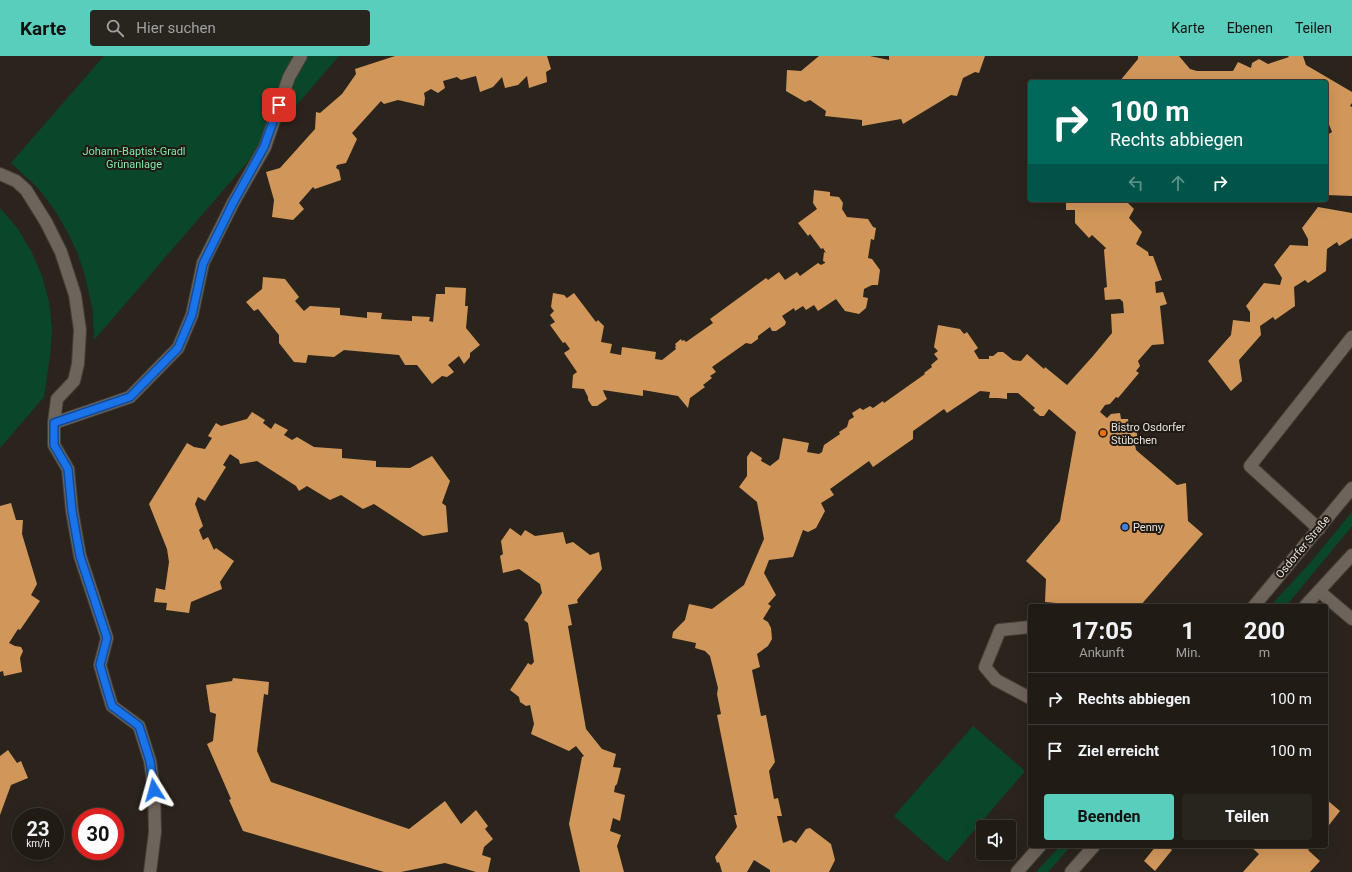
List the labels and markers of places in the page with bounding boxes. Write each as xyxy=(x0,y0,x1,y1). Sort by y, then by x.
pin xyxy=(262,88,296,122)
place label: Bistro Osdorfer Stübchen xyxy=(1111,421,1185,447)
marker: Bistro Osdorfer Stübchen xyxy=(1098,428,1108,438)
place label: Penny xyxy=(1133,521,1164,534)
marker: Penny xyxy=(1120,522,1130,532)

